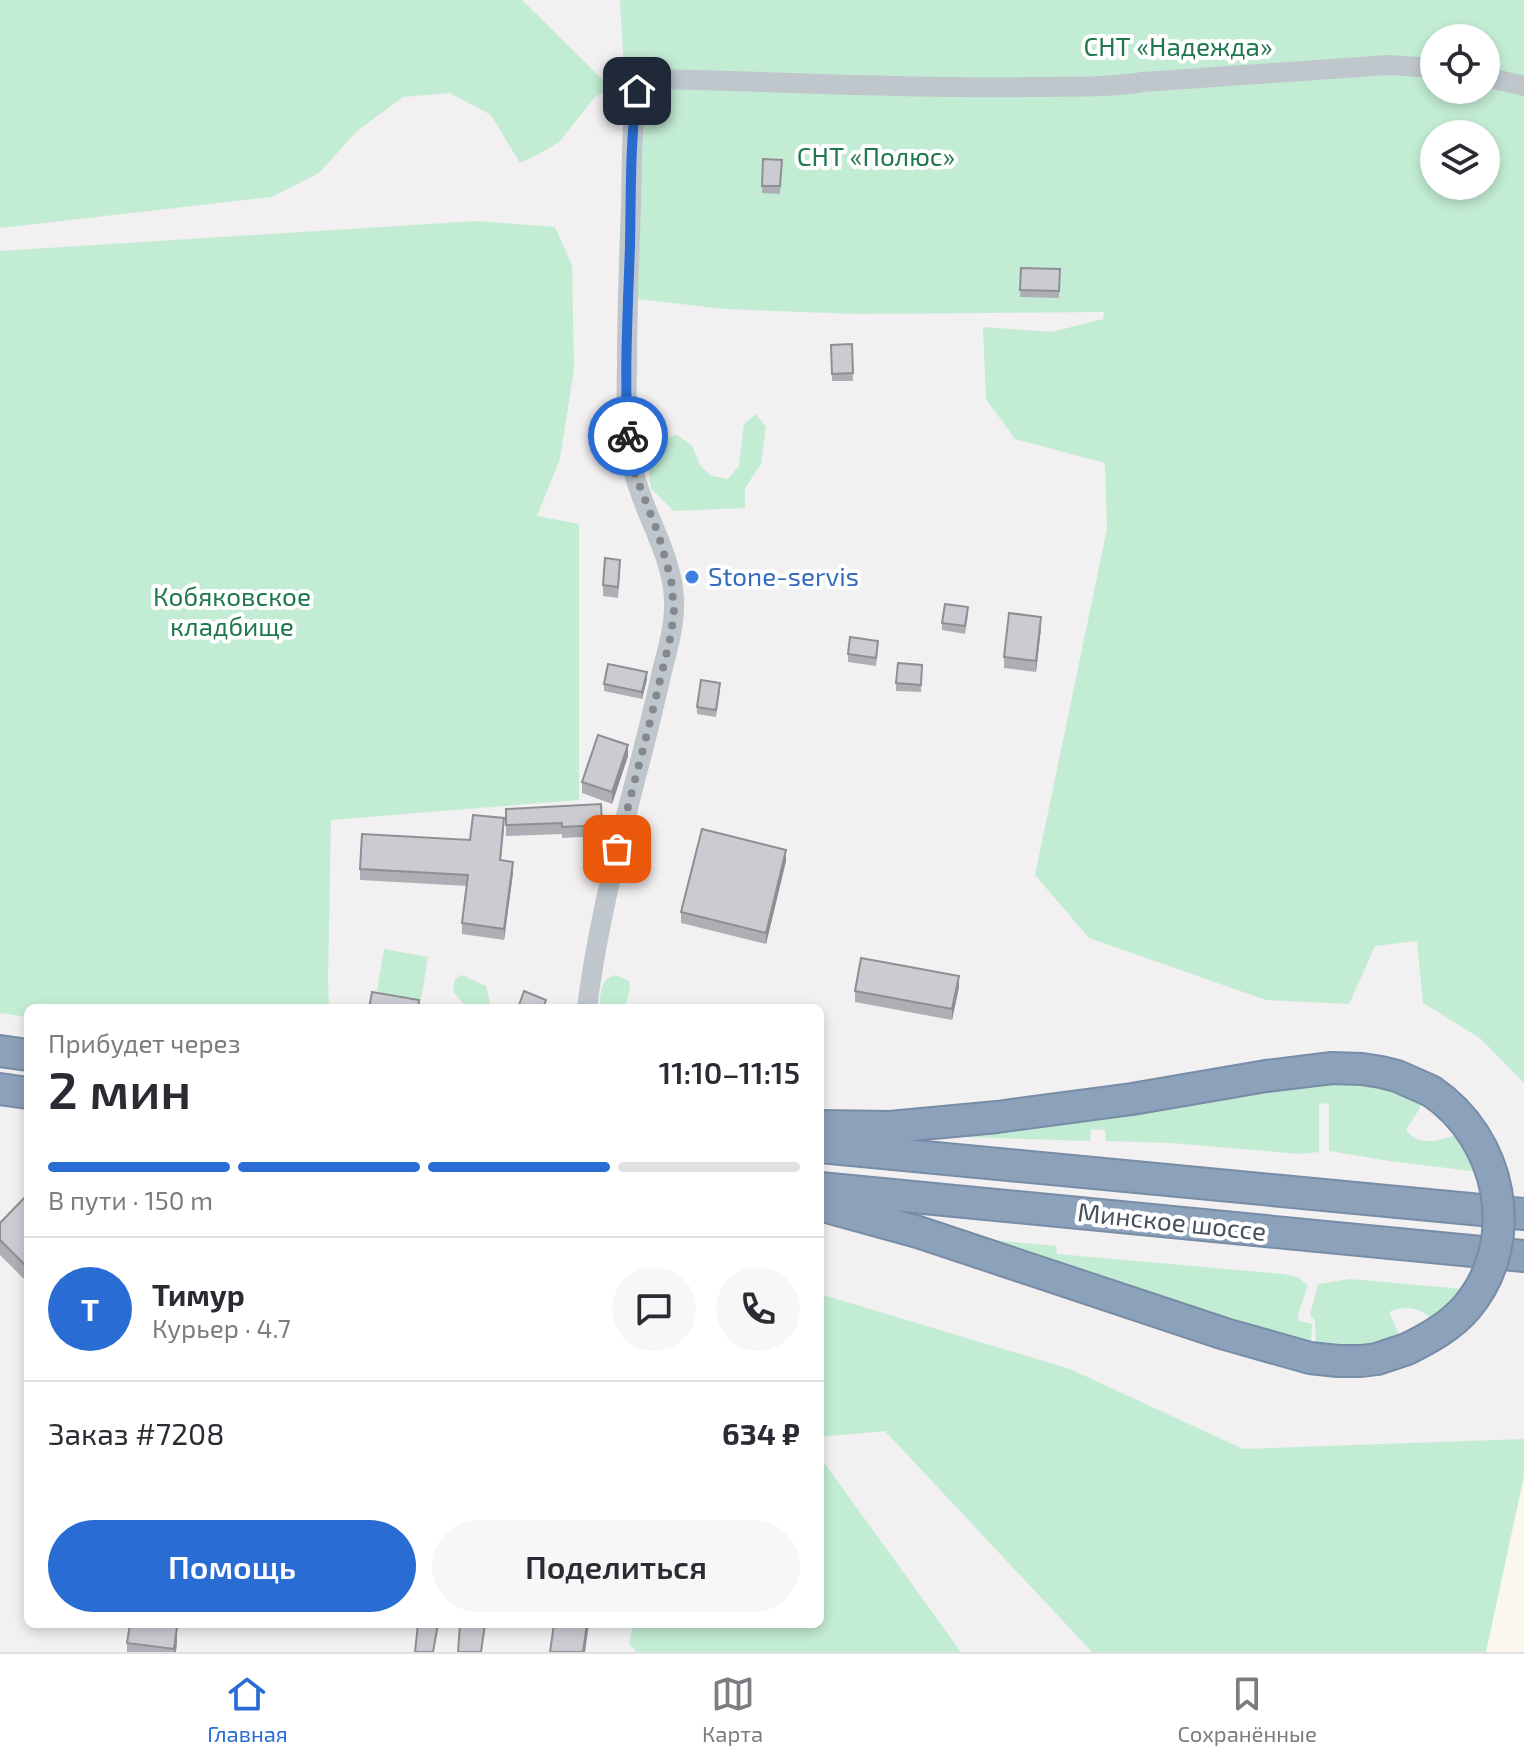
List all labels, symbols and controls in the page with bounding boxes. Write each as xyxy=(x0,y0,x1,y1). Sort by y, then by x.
map controls xyxy=(1420,24,1500,200)
button: locate xyxy=(1420,24,1500,104)
park label: СНТ «Надежда» xyxy=(1083,30,1273,61)
pin xyxy=(603,57,671,125)
icon: home xyxy=(615,69,659,113)
button: layers xyxy=(1420,120,1500,200)
park label: СНТ «Полюс» xyxy=(797,140,955,171)
courier xyxy=(588,396,668,476)
icon: bike xyxy=(606,414,650,458)
place label: Stone-servis xyxy=(708,560,859,591)
marker: Stone-servis xyxy=(683,568,701,586)
park label: Кобяковское кладбище xyxy=(153,580,311,641)
pin xyxy=(583,815,651,883)
icon: bag xyxy=(595,827,639,871)
text: Прибудет через xyxy=(48,1027,241,1058)
text: 11:10–11:15 xyxy=(659,1054,800,1090)
text: 2 мин xyxy=(48,1057,191,1119)
text: В пути · 150 m xyxy=(48,1184,213,1215)
street label: Минское шоссе xyxy=(1076,1195,1268,1246)
button: chat xyxy=(612,1267,696,1351)
button: phone xyxy=(716,1267,800,1351)
text: Тимур xyxy=(152,1276,245,1312)
text: Т xyxy=(81,1291,99,1327)
text: Курьер · 4.7 xyxy=(152,1312,291,1343)
text: Заказ #7208 xyxy=(48,1415,224,1451)
text: 634 ₽ xyxy=(722,1415,800,1451)
button: Помощь xyxy=(48,1520,416,1612)
button: Поделиться xyxy=(432,1520,800,1612)
tab: Главная xyxy=(207,1672,288,1746)
tab: Карта xyxy=(702,1672,763,1746)
tab: Сохранённые xyxy=(1177,1672,1317,1746)

